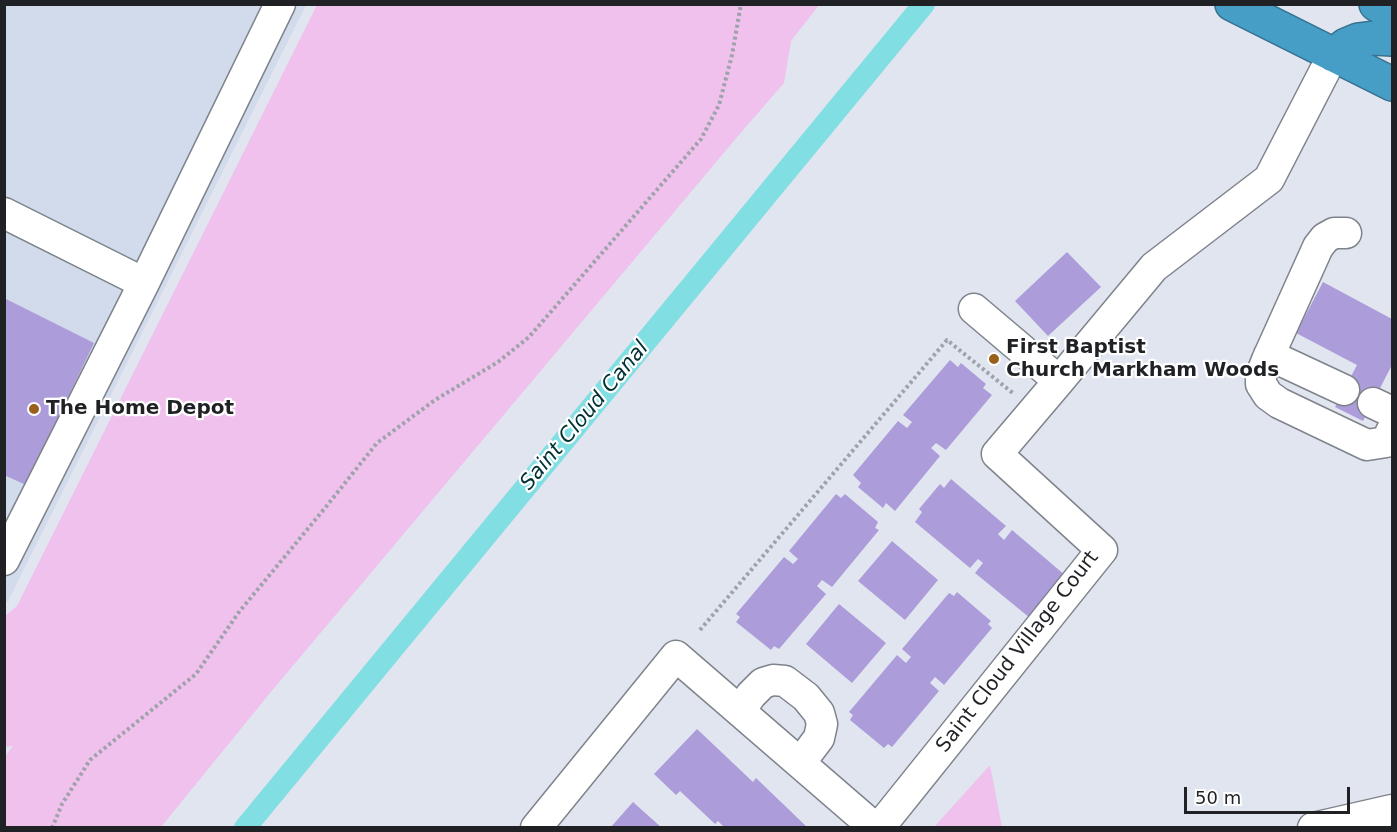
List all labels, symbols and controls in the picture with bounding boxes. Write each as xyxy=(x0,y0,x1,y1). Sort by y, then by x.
water label: Saint Cloud Canal xyxy=(515,336,655,496)
place label: First Baptist Church Markham Woods xyxy=(1006,336,1279,383)
marker: First Baptist Church Markham Woods xyxy=(987,352,1001,366)
place label: The Home Depot xyxy=(46,397,234,421)
marker: The Home Depot xyxy=(27,402,41,416)
street label: Saint Cloud Village Court xyxy=(932,546,1104,758)
scale bar xyxy=(1187,775,1354,813)
text: 50 m xyxy=(1195,787,1241,808)

